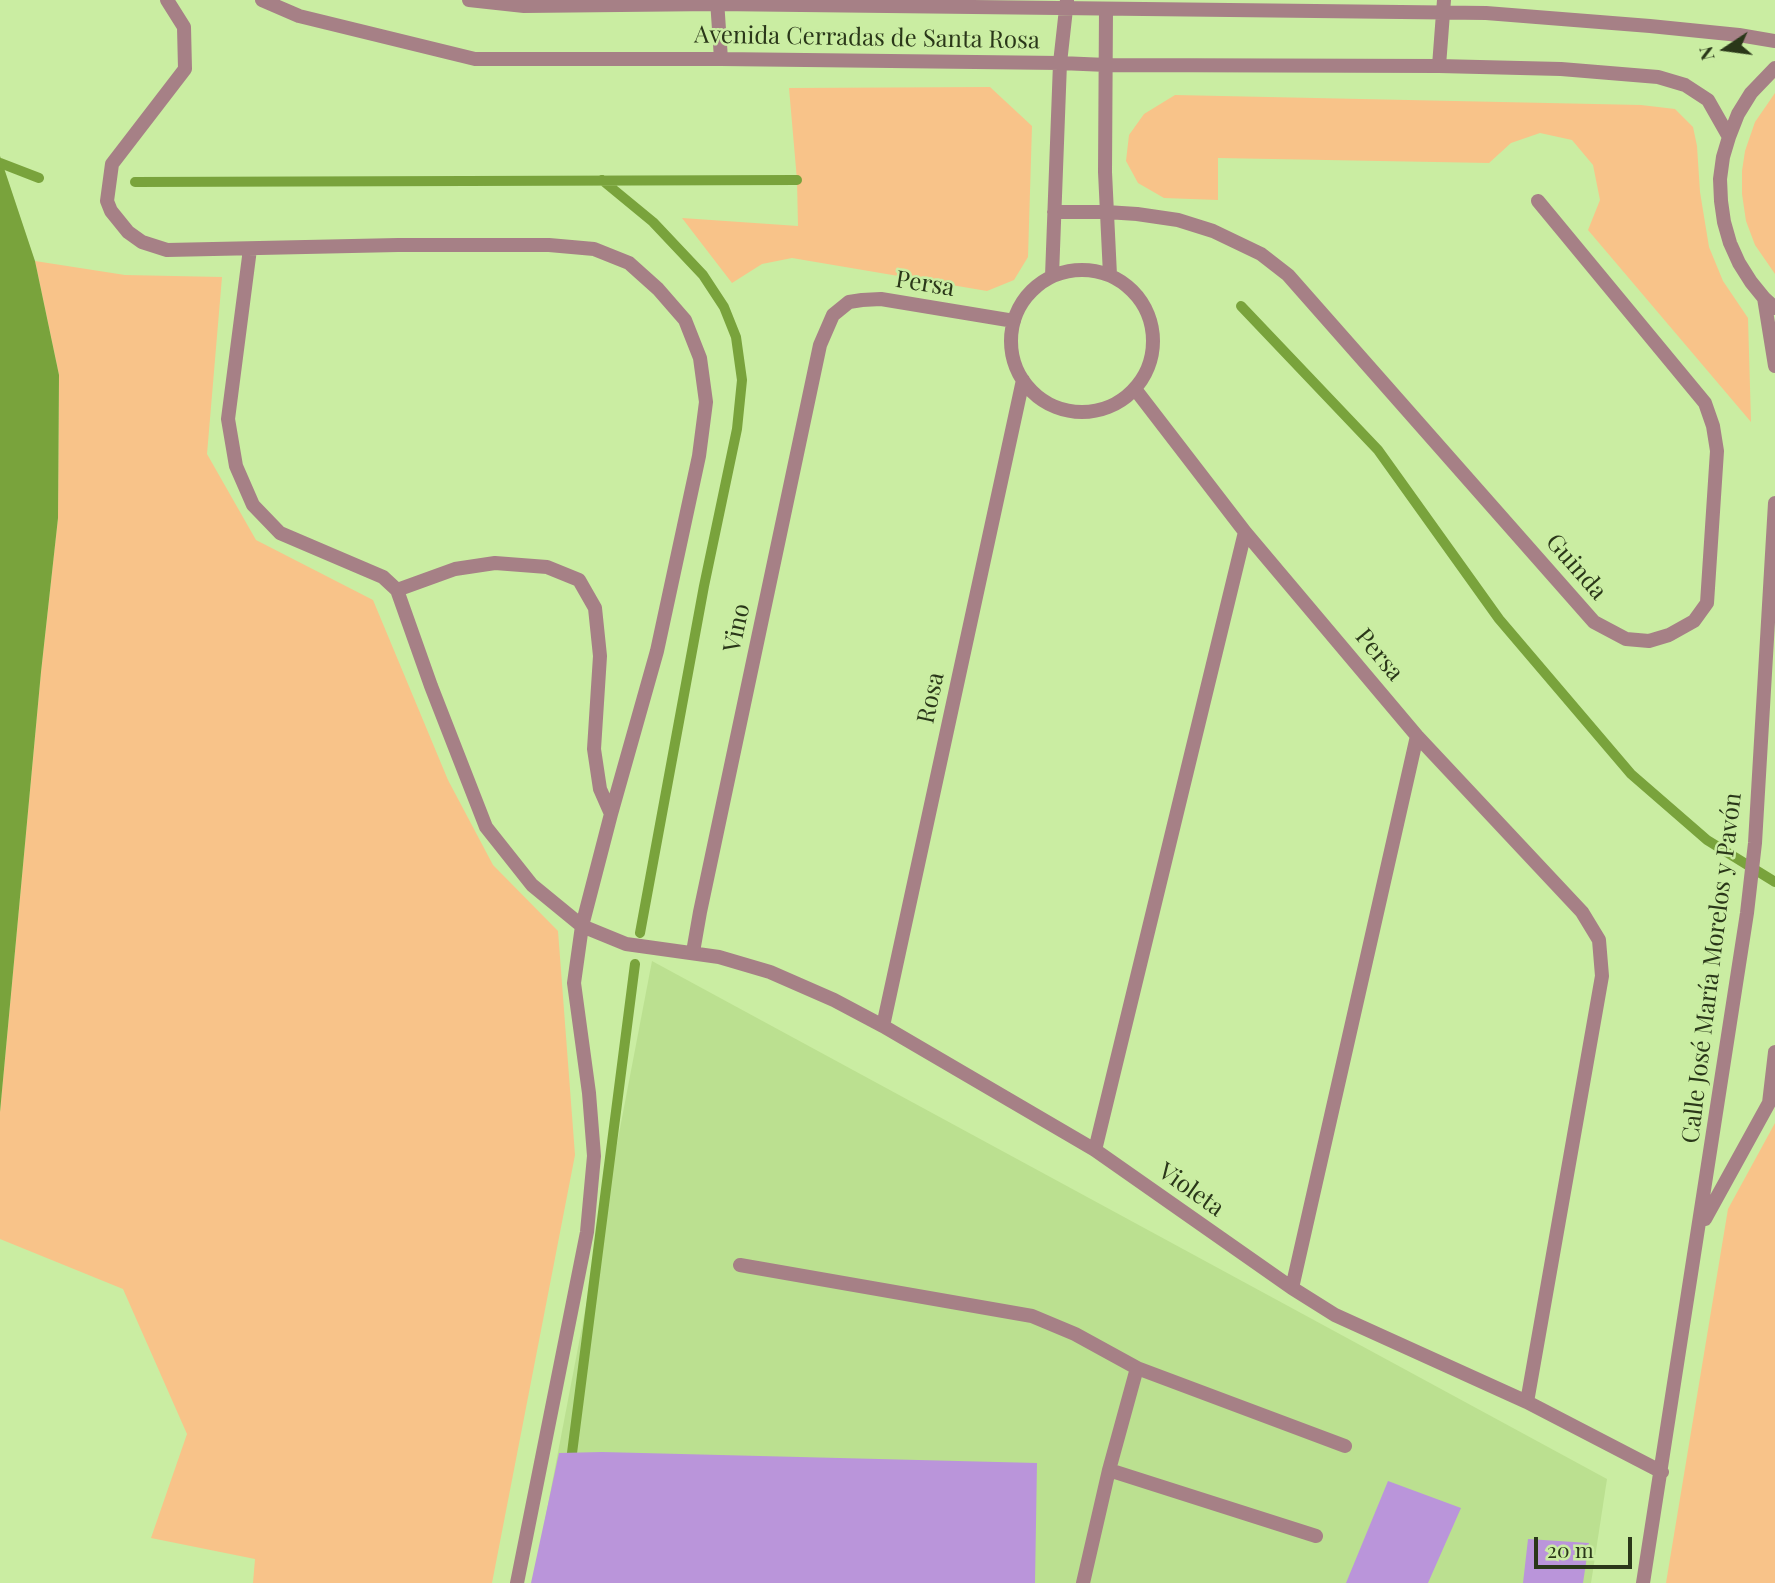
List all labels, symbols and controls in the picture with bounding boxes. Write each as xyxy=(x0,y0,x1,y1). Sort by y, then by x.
north arrow xyxy=(1691,14,1761,84)
street label: Avenida Cerradas de Santa Rosa xyxy=(694,21,1040,55)
text: N xyxy=(1691,44,1720,63)
street label: Persa xyxy=(893,265,957,303)
street label: Guinda xyxy=(1540,528,1612,606)
street label: Vino xyxy=(718,601,756,655)
street label: Persa xyxy=(1349,623,1409,687)
street label: Rosa xyxy=(912,670,950,726)
street label: Calle José María Morelos y Pavón xyxy=(1676,791,1748,1145)
street label: Violeta xyxy=(1153,1157,1229,1223)
scale bar xyxy=(1537,1524,1635,1568)
text: 20 m xyxy=(1547,1535,1594,1563)

